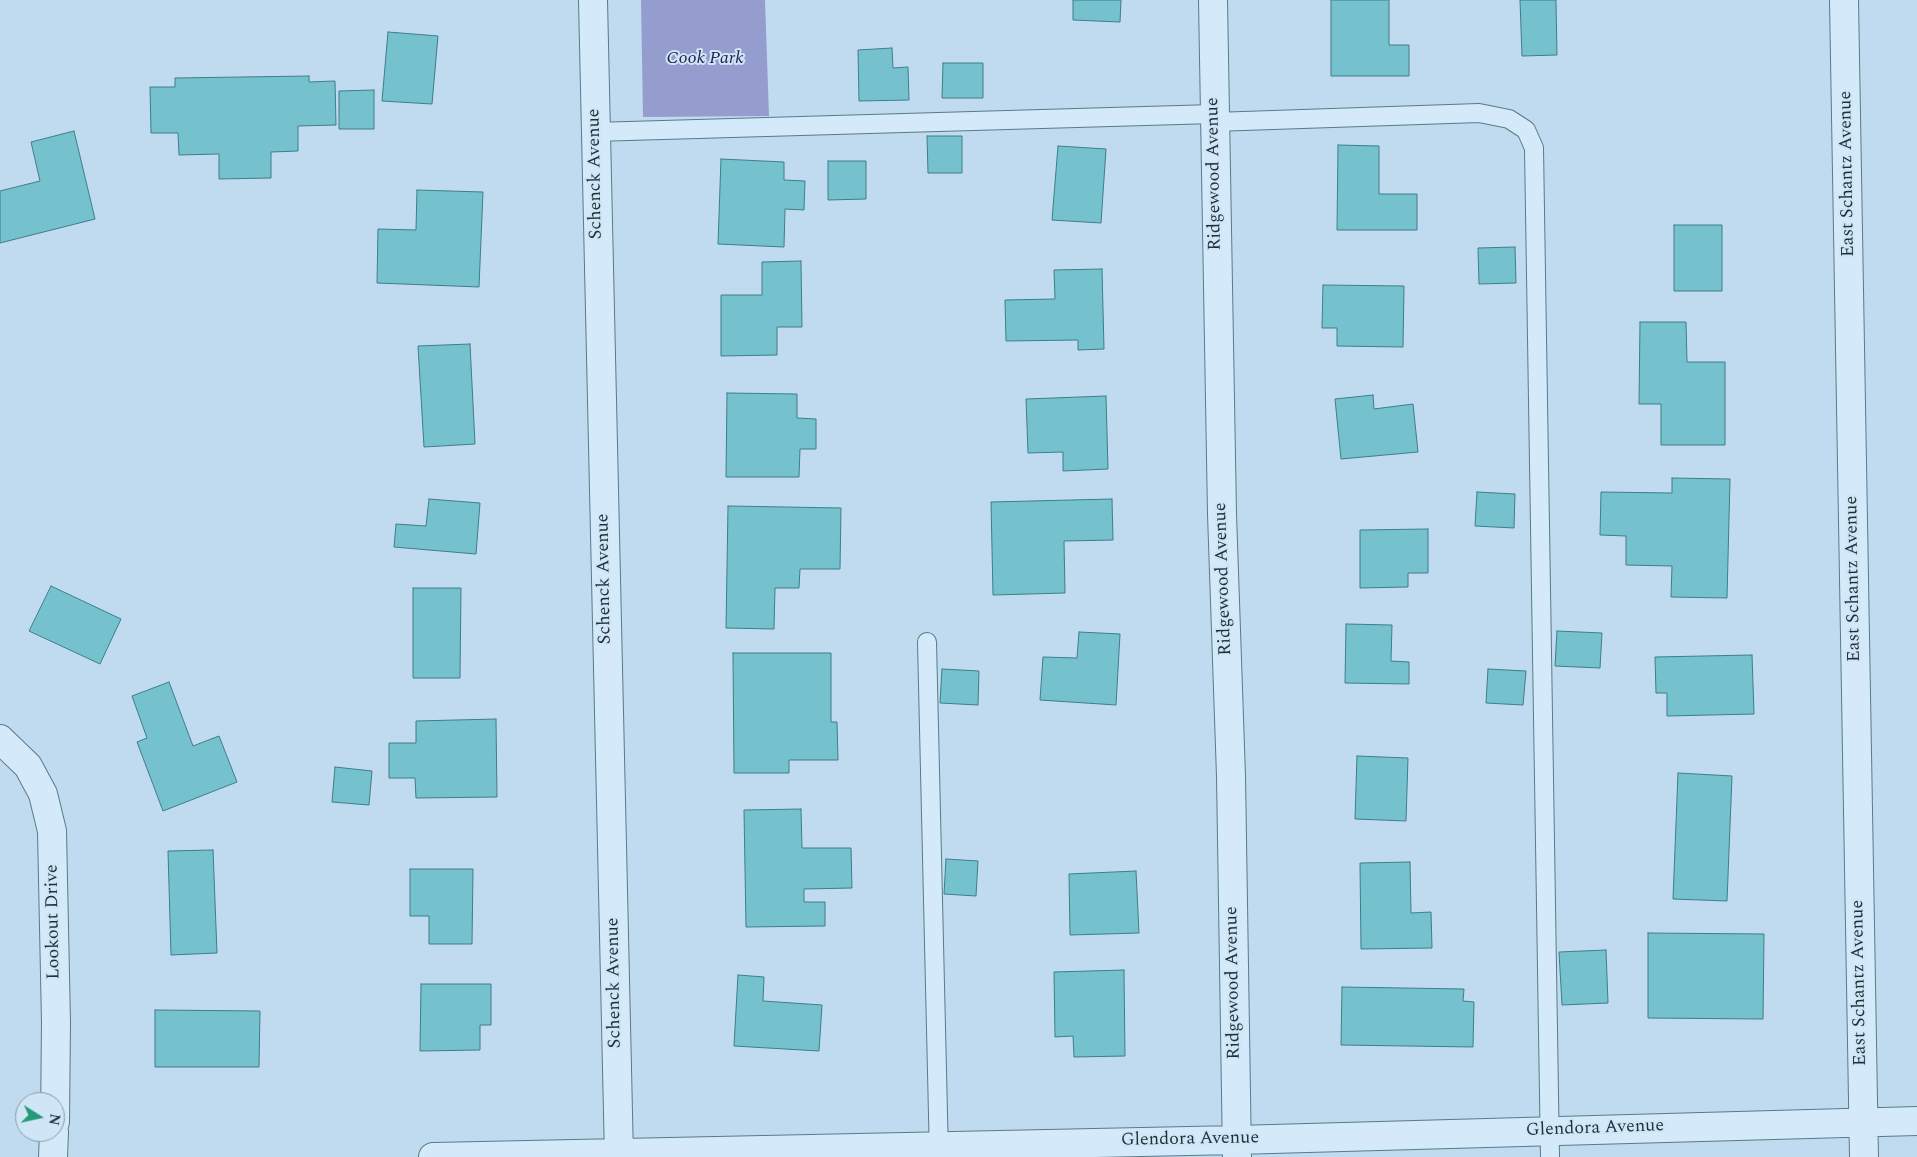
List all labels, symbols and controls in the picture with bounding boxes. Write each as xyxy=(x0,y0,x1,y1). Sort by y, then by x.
park label: Cook Park xyxy=(666,48,744,70)
street label: East Schantz Avenue xyxy=(1836,91,1860,257)
street label: Ridgewood Avenue xyxy=(1203,97,1227,251)
street label: Schenck Avenue xyxy=(584,108,608,240)
street label: East Schantz Avenue xyxy=(1842,496,1866,662)
street label: Ridgewood Avenue xyxy=(1211,502,1237,656)
street label: Schenck Avenue xyxy=(593,513,617,645)
street label: Lookout Drive xyxy=(42,864,66,980)
street label: East Schantz Avenue xyxy=(1848,900,1872,1066)
street label: Ridgewood Avenue xyxy=(1222,906,1246,1060)
street label: Schenck Avenue xyxy=(603,917,627,1049)
north arrow xyxy=(15,1092,65,1142)
text: N xyxy=(43,1112,66,1127)
street label: Glendora Avenue xyxy=(1526,1116,1664,1142)
street label: Glendora Avenue xyxy=(1121,1128,1259,1152)

